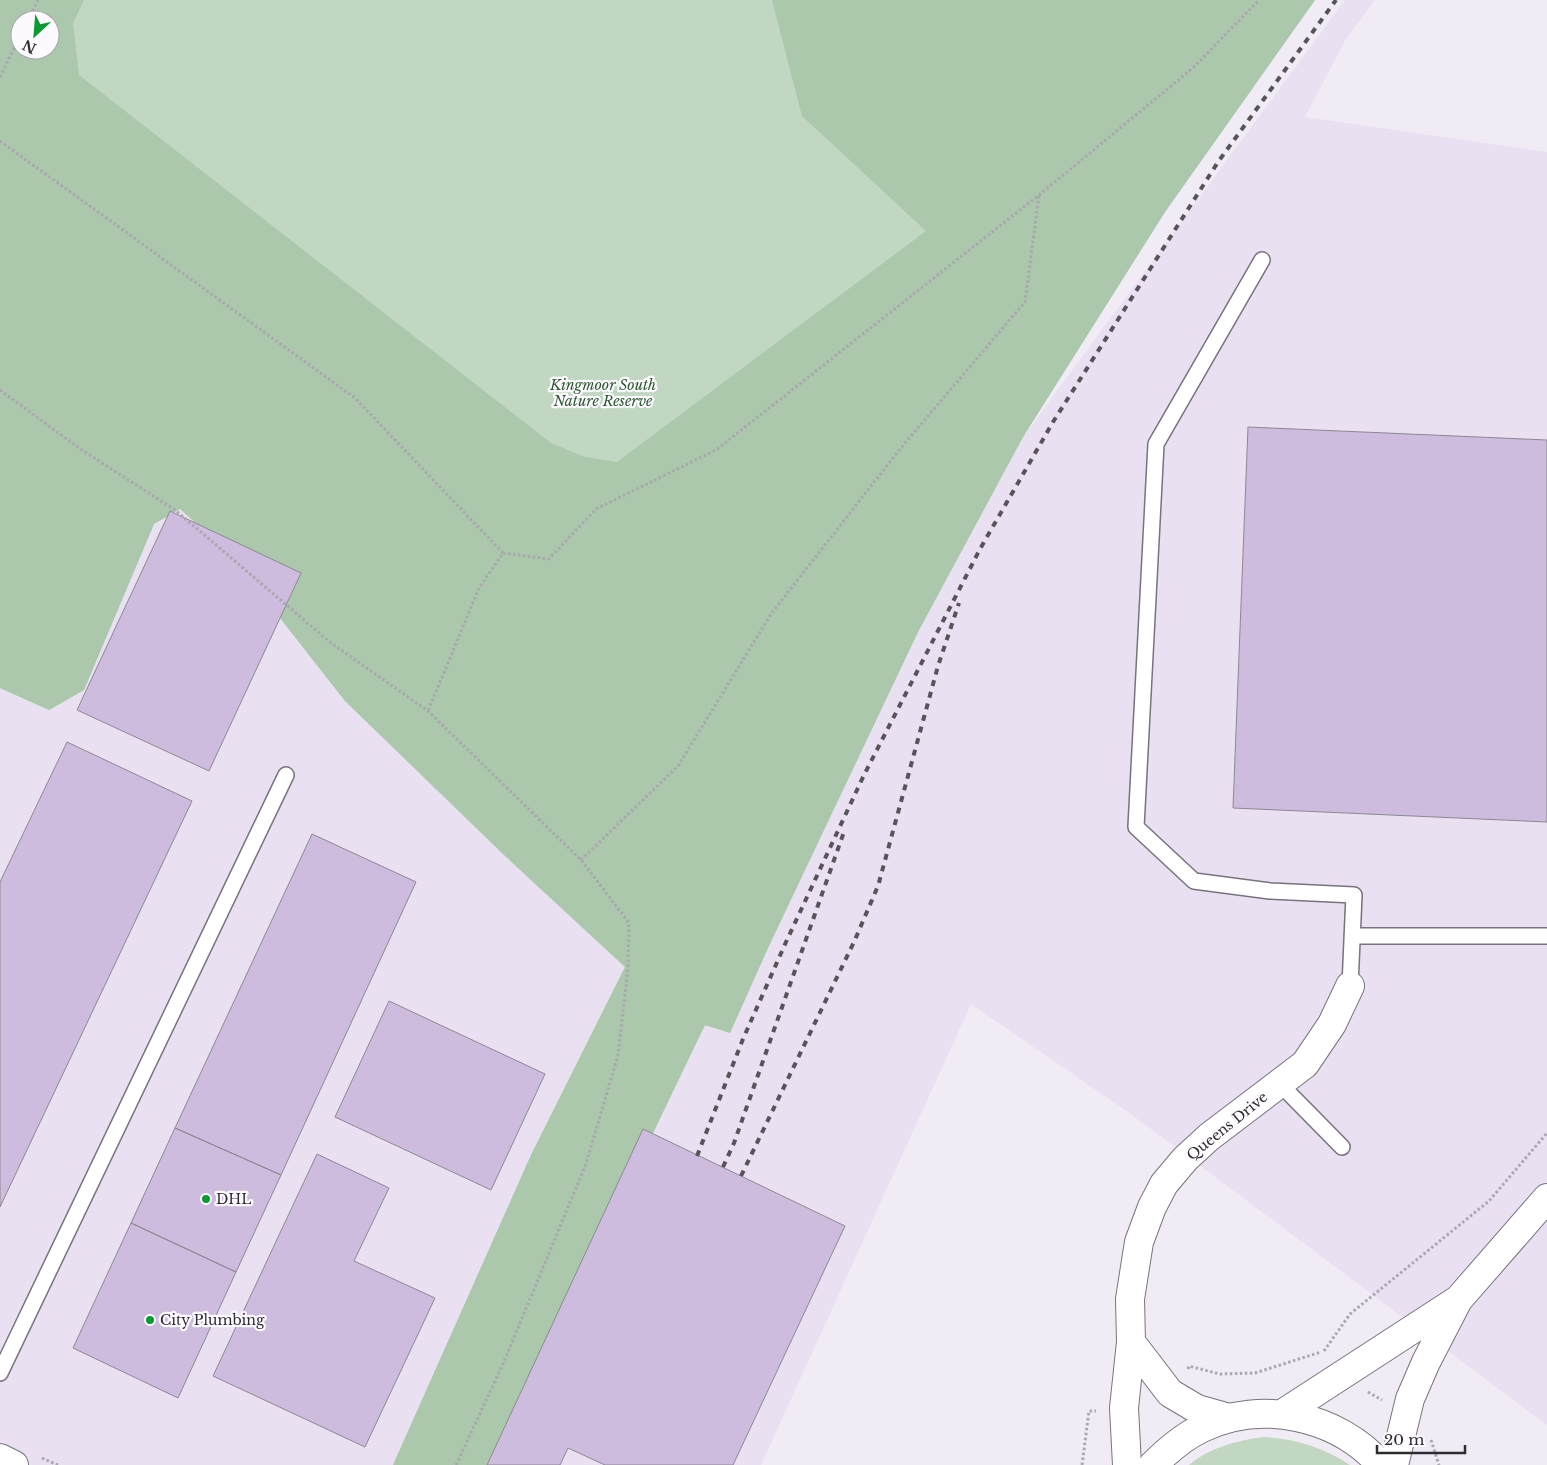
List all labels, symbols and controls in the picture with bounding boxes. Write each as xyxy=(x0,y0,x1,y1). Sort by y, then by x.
north arrow xyxy=(10,10,60,60)
text: N xyxy=(19,36,39,58)
park label: Kingmoor South Nature Reserve xyxy=(549,376,656,410)
street label: Queens Drive xyxy=(1183,1088,1271,1164)
place label: DHL xyxy=(216,1190,251,1208)
marker: DHL xyxy=(200,1193,212,1205)
place label: City Plumbing xyxy=(160,1311,265,1329)
marker: City Plumbing xyxy=(144,1314,156,1326)
scale bar xyxy=(1377,1422,1464,1454)
text: 20 m xyxy=(1384,1430,1424,1449)

